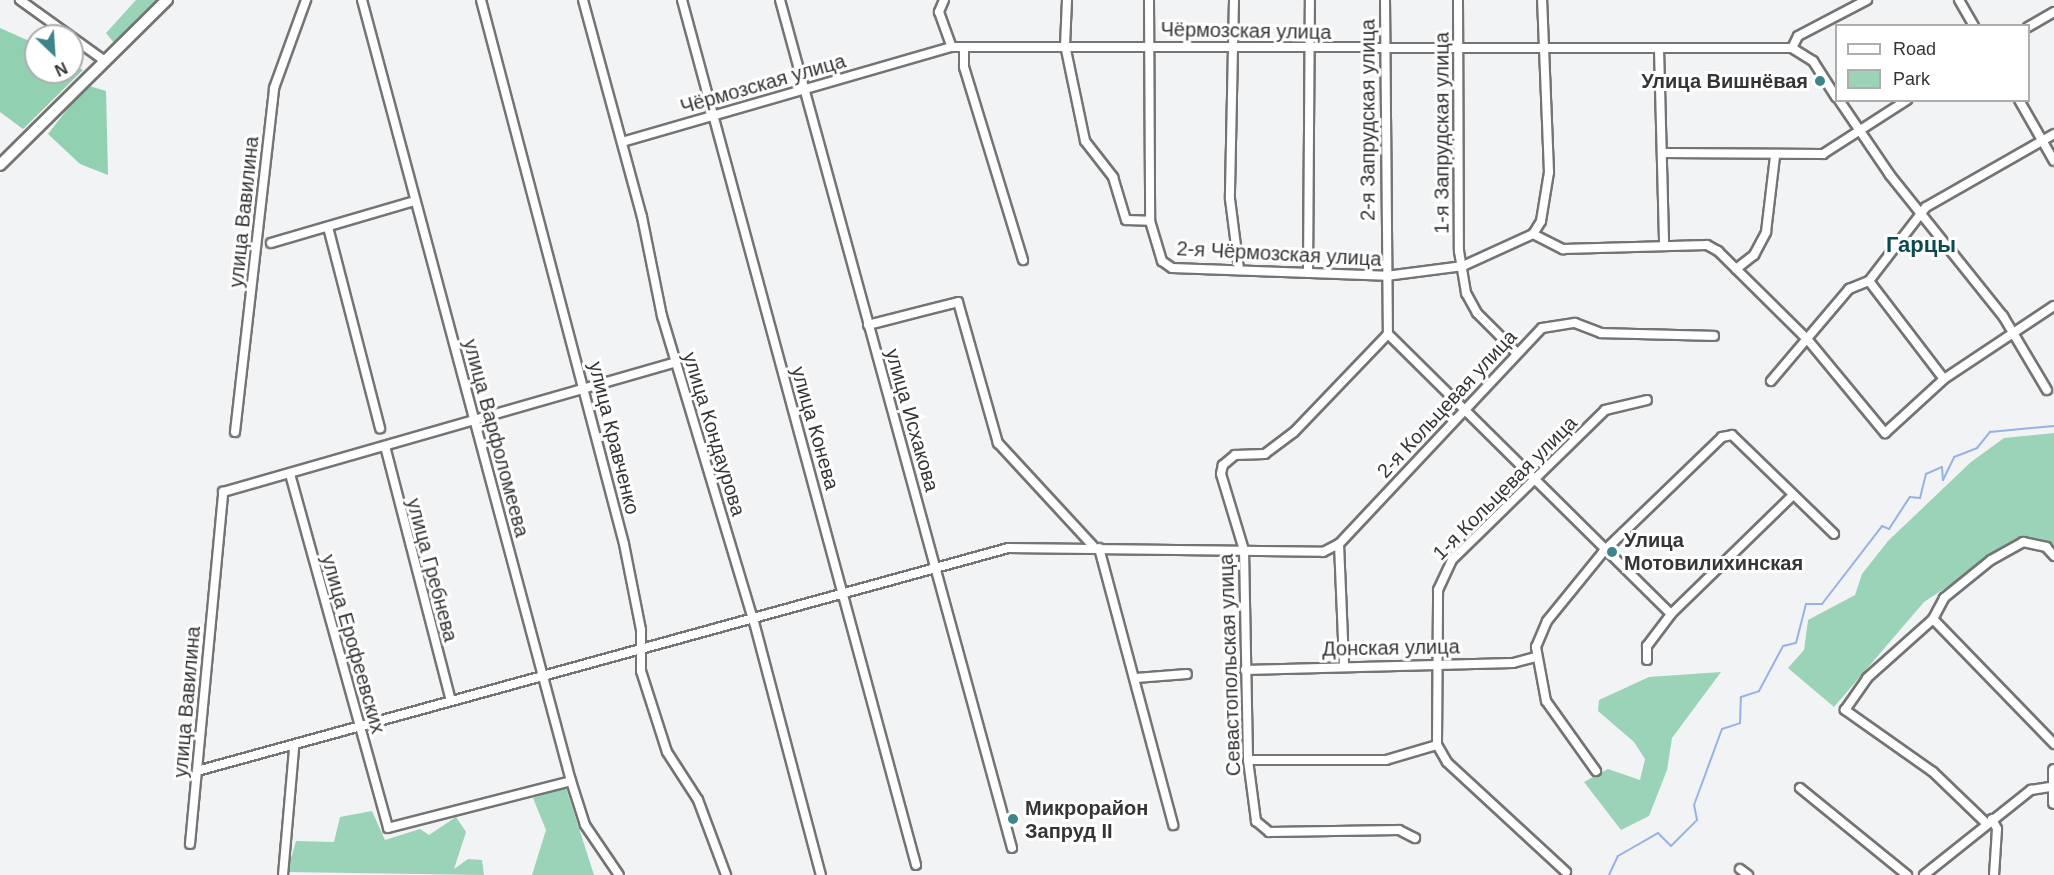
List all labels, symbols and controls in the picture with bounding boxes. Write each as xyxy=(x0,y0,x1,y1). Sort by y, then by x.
street label: Чёрмозская улица xyxy=(1160,18,1332,44)
street label: 2-я Запрудская улица xyxy=(1356,19,1380,221)
north arrow xyxy=(24,24,84,84)
legend xyxy=(1835,24,2030,102)
street label: 1-я Запрудская улица xyxy=(1430,32,1454,234)
text: Road xyxy=(1893,39,1936,59)
street label: Чёрмозская улица xyxy=(678,49,848,119)
text: N xyxy=(52,59,70,79)
place label: Улица Вишнёвая xyxy=(1641,69,1808,93)
text: Park xyxy=(1893,69,1930,89)
marker: Улица Вишнёвая xyxy=(1813,74,1827,88)
street label: улица Вавилина xyxy=(224,135,264,289)
district label: Гарцы xyxy=(1886,232,1956,258)
street label: 2-я Чёрмозская улица xyxy=(1176,237,1382,271)
street label: 2-я Кольцевая улица xyxy=(1372,325,1522,483)
street label: улица Варфоломеева xyxy=(458,336,534,540)
street label: улица Исхакова xyxy=(880,346,944,494)
street label: улица Кондаурова xyxy=(678,349,750,519)
street label: улица Кравченко xyxy=(583,359,645,517)
street label: улица Конева xyxy=(786,364,844,492)
street label: 1-я Кольцевая улица xyxy=(1428,411,1582,565)
street label: улица Гребнева xyxy=(401,496,463,644)
place label: Улица Мотовилихинская xyxy=(1624,528,1803,575)
marker: Улица Мотовилихинская xyxy=(1605,545,1619,559)
street label: улица Ерофеевских xyxy=(316,552,390,736)
street label: Севастопольская улица xyxy=(1214,553,1246,777)
street label: улица Вавилина xyxy=(168,625,206,779)
street label: Донская улица xyxy=(1322,635,1460,661)
place label: Микрорайон Запруд II xyxy=(1025,796,1148,843)
marker: Микрорайон Запруд II xyxy=(1006,812,1020,826)

